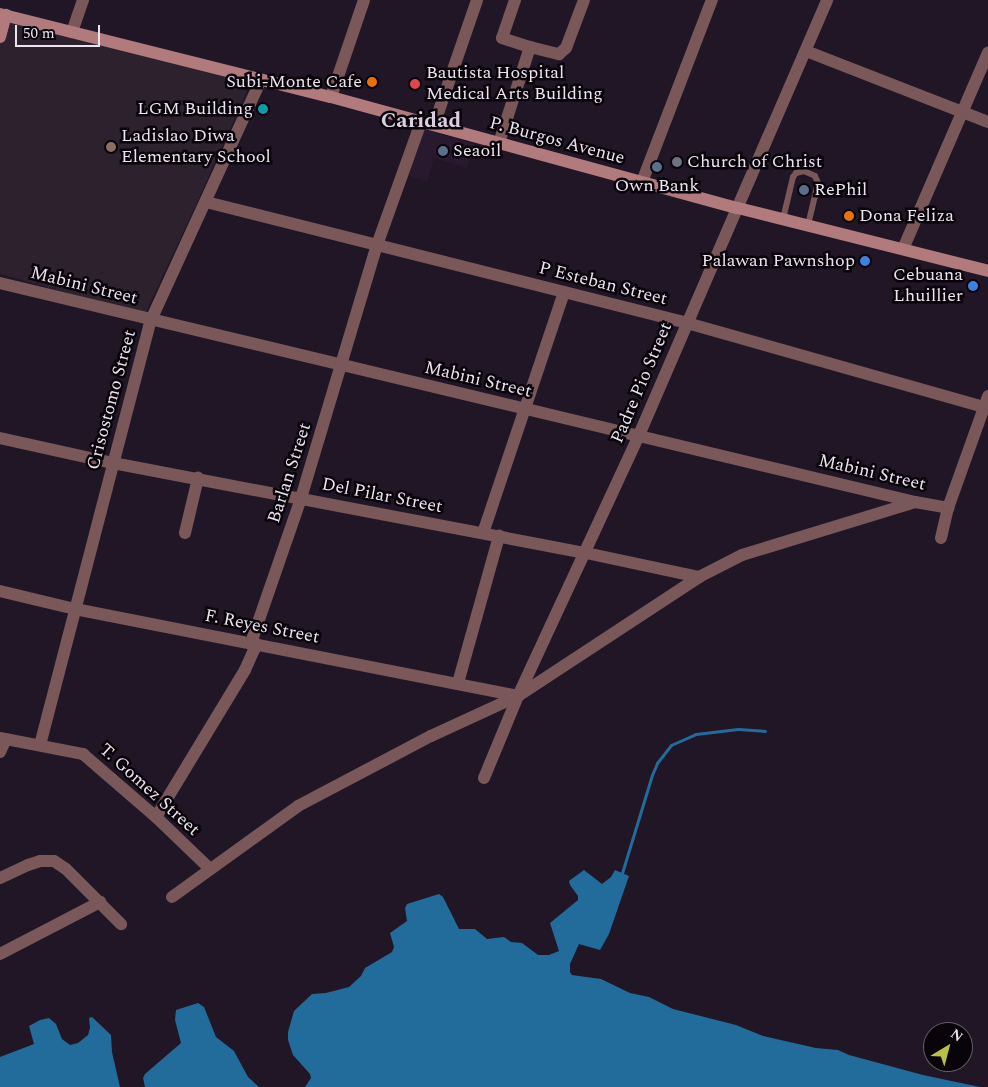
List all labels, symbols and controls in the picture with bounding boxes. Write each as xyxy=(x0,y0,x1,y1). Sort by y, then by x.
scale bar xyxy=(18,15,102,47)
text: 50 m xyxy=(23,22,55,45)
place label: Bautista Hospital Medical Arts Building xyxy=(426,63,603,106)
place label: Subi-Monte Cafe xyxy=(226,71,362,93)
marker: Subi-Monte Cafe xyxy=(366,76,378,88)
marker: Bautista Hospital Medical Arts Building xyxy=(408,77,422,91)
place label: LGM Building xyxy=(137,98,253,120)
marker: LGM Building xyxy=(257,103,269,115)
district label: Caridad xyxy=(381,108,461,134)
street label: P. Burgos Avenue xyxy=(487,113,627,169)
place label: Ladislao Diwa Elementary School xyxy=(121,126,271,168)
place label: Seaoil xyxy=(453,140,501,162)
marker: Ladislao Diwa Elementary School xyxy=(105,141,117,153)
marker: Seaoil xyxy=(437,145,449,157)
place label: Church of Christ xyxy=(687,151,822,173)
marker: Church of Christ xyxy=(671,156,683,168)
marker: Own Bank xyxy=(651,161,663,173)
place label: Own Bank xyxy=(615,175,699,197)
place label: RePhil xyxy=(814,179,867,201)
marker: RePhil xyxy=(798,184,810,196)
place label: Dona Feliza xyxy=(859,205,954,227)
marker: Dona Feliza xyxy=(843,210,855,222)
place label: Palawan Pawnshop xyxy=(702,250,855,272)
marker: Palawan Pawnshop xyxy=(859,255,871,267)
street label: P Esteban Street xyxy=(537,258,669,310)
street label: Mabini Street xyxy=(28,262,140,310)
place label: Cebuana Lhuillier xyxy=(893,265,963,308)
marker: Cebuana Lhuillier xyxy=(967,280,979,292)
street label: Padre Pio Street xyxy=(607,319,677,447)
street label: Crisostomo Street xyxy=(83,328,141,472)
street label: Mabini Street xyxy=(422,357,534,403)
street label: Barlan Street xyxy=(264,420,316,526)
street label: Mabini Street xyxy=(816,450,928,496)
street label: Del Pilar Street xyxy=(320,474,444,518)
street label: F. Reyes Street xyxy=(203,605,321,649)
street label: T. Gomez Street xyxy=(94,739,204,841)
north arrow xyxy=(923,1022,973,1072)
text: N xyxy=(946,1024,968,1047)

